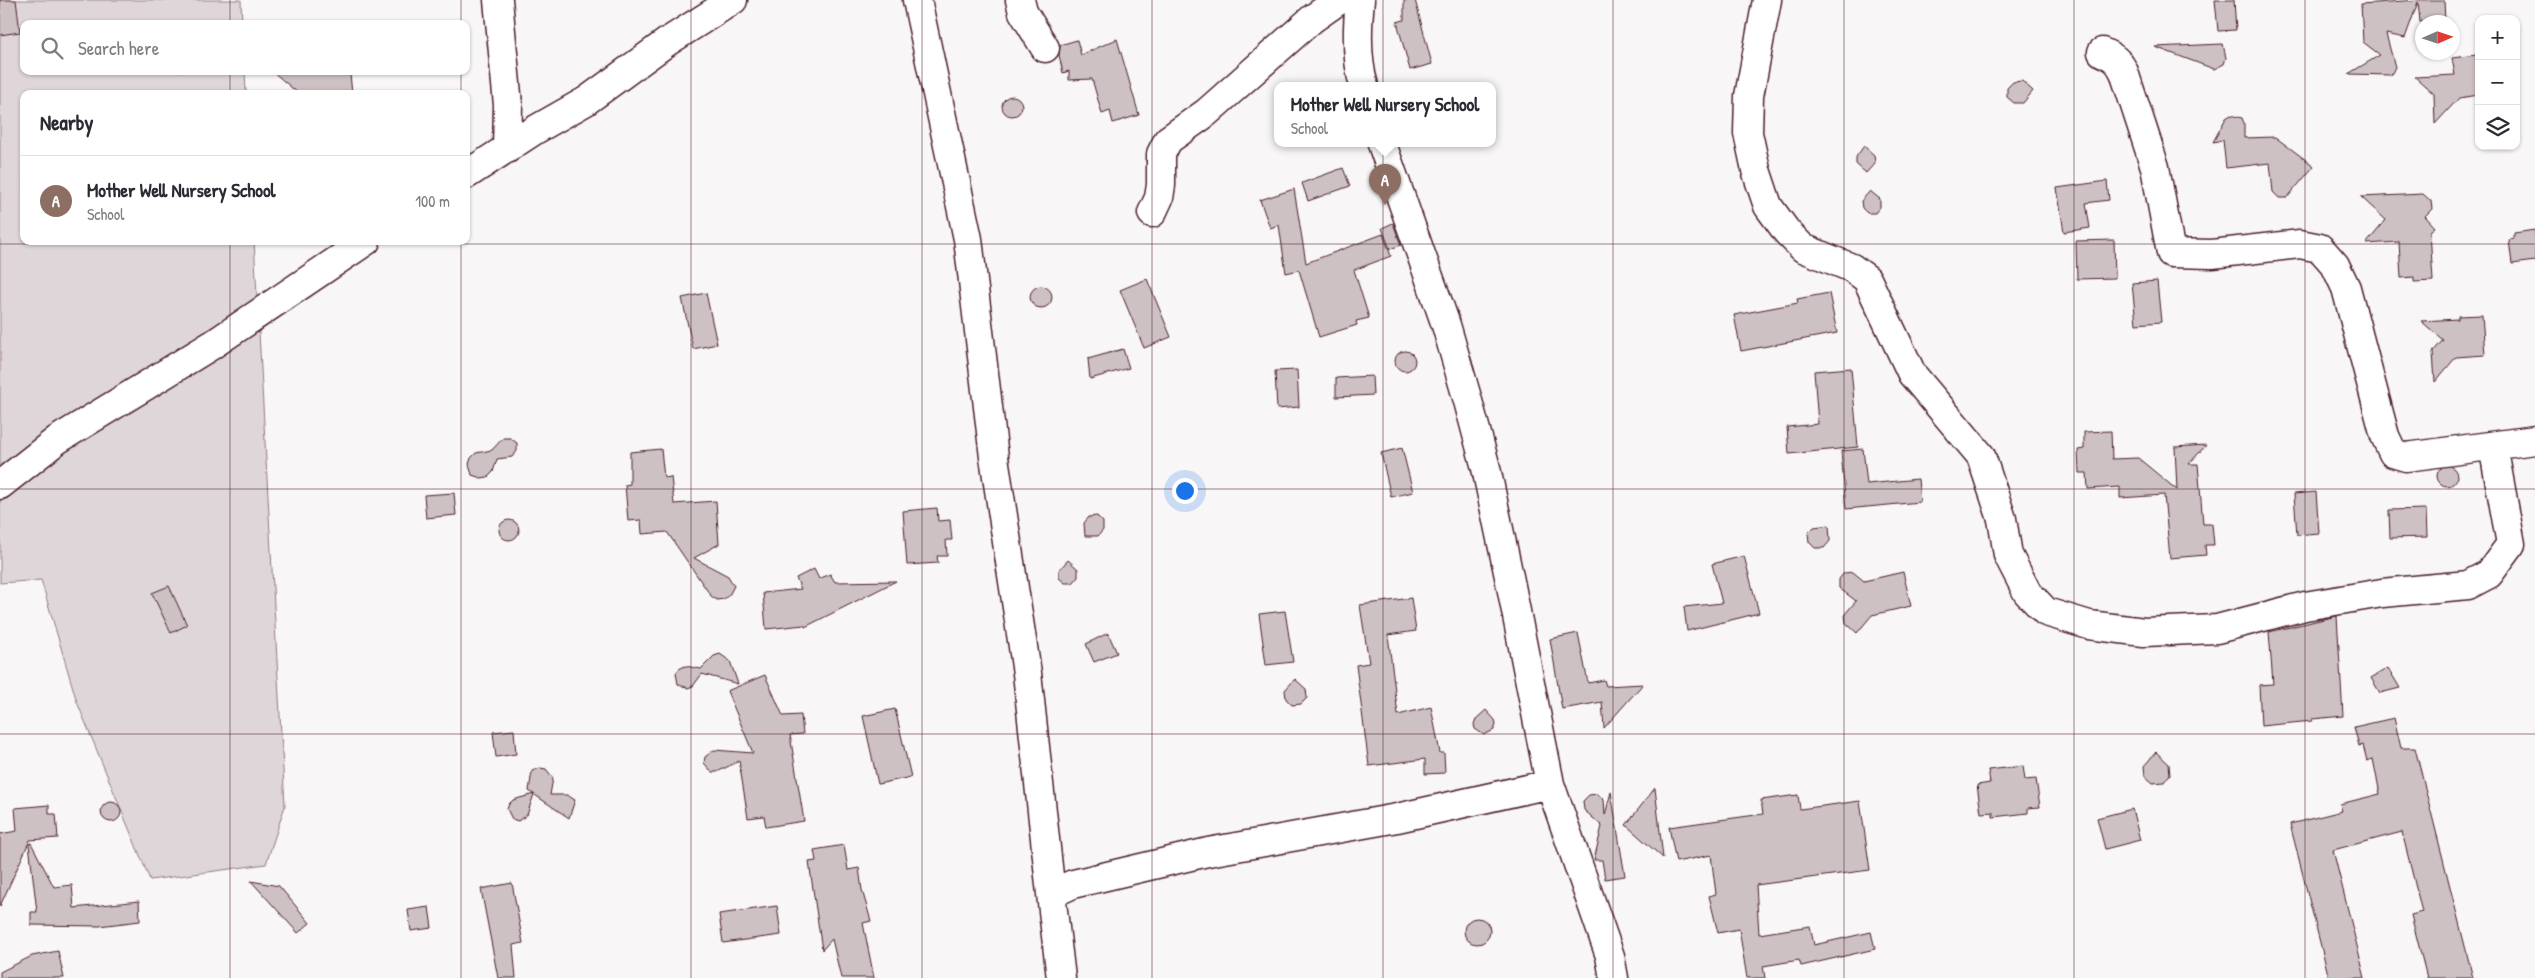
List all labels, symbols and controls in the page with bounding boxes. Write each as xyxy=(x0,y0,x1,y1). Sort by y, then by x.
north arrow xyxy=(2415,15,2460,60)
map controls xyxy=(2475,15,2520,150)
button: + xyxy=(2475,15,2520,60)
search box xyxy=(20,20,470,75)
icon: search xyxy=(38,34,66,62)
text: Search here xyxy=(78,35,159,61)
button: − xyxy=(2475,60,2520,105)
popup xyxy=(1274,82,1496,147)
text: Mother Well Nursery School xyxy=(1291,91,1479,117)
button: layers xyxy=(2475,105,2520,150)
text: Nearby xyxy=(40,108,93,137)
text: School xyxy=(1291,117,1328,139)
pin: A xyxy=(1369,164,1401,205)
text: Mother Well Nursery School xyxy=(87,177,276,203)
text: A xyxy=(52,190,60,212)
text: 100 m xyxy=(415,190,450,212)
text: School xyxy=(87,203,124,225)
your location xyxy=(1172,478,1198,504)

